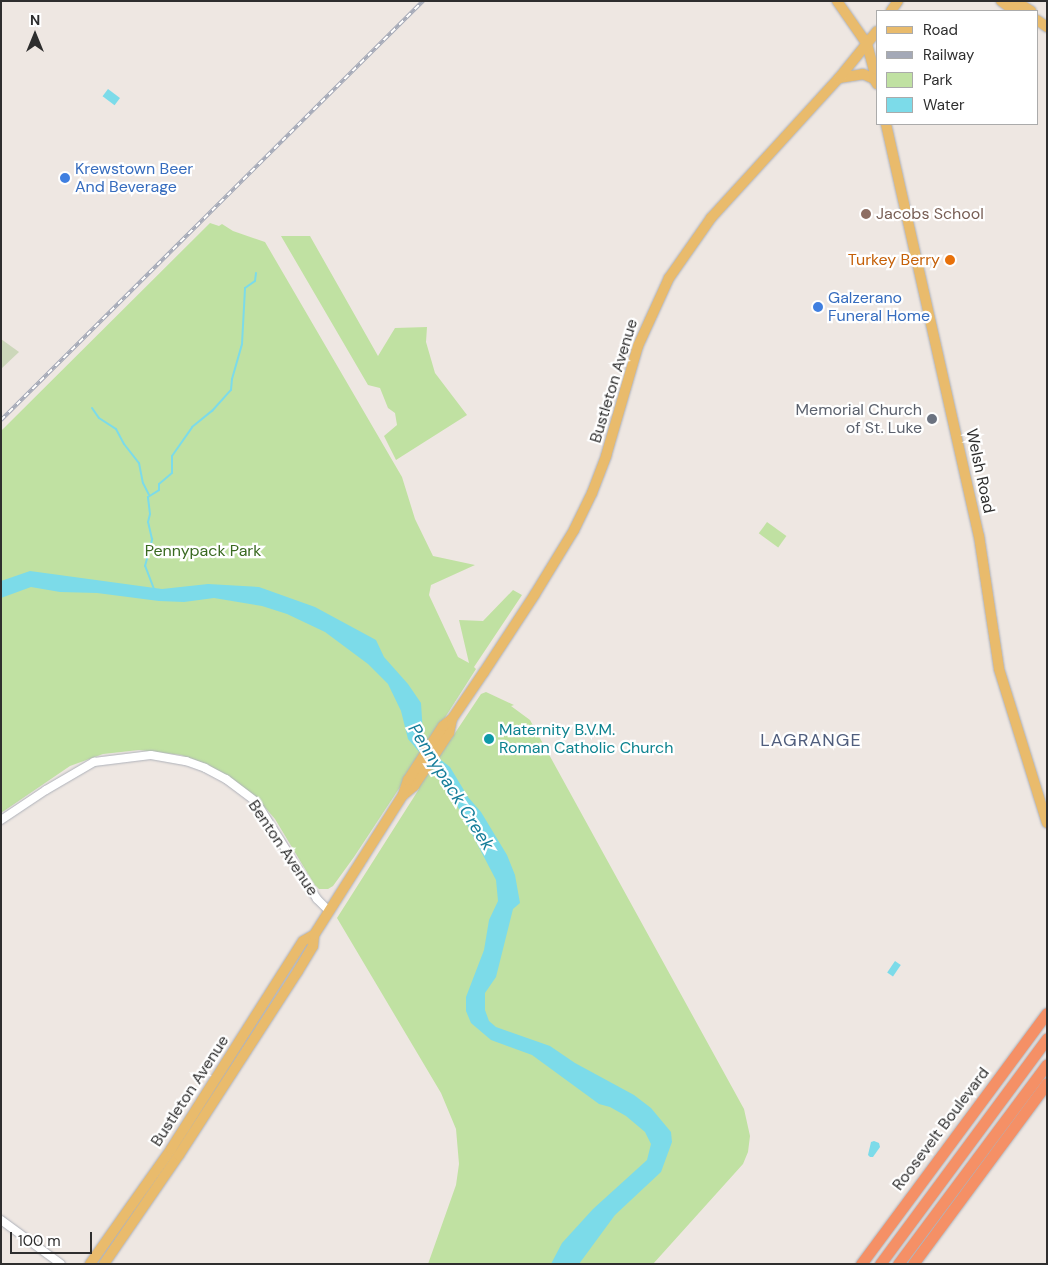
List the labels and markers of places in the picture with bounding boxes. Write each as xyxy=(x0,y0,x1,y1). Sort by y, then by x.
place label: Krewstown Beer And Beverage xyxy=(75,159,193,197)
marker: Krewstown Beer And Beverage xyxy=(59,172,71,184)
place label: Jacobs School xyxy=(876,204,984,224)
marker: Jacobs School xyxy=(860,208,872,220)
place label: Turkey Berry xyxy=(848,250,940,270)
marker: Turkey Berry xyxy=(944,254,956,266)
place label: Galzerano Funeral Home xyxy=(828,288,930,326)
marker: Galzerano Funeral Home xyxy=(812,301,824,313)
place label: Memorial Church of St. Luke xyxy=(796,400,922,438)
marker: Memorial Church of St. Luke xyxy=(926,413,938,425)
place label: Maternity B.V.M. Roman Catholic Church xyxy=(499,720,673,758)
marker: Maternity B.V.M. Roman Catholic Church xyxy=(483,733,495,745)

